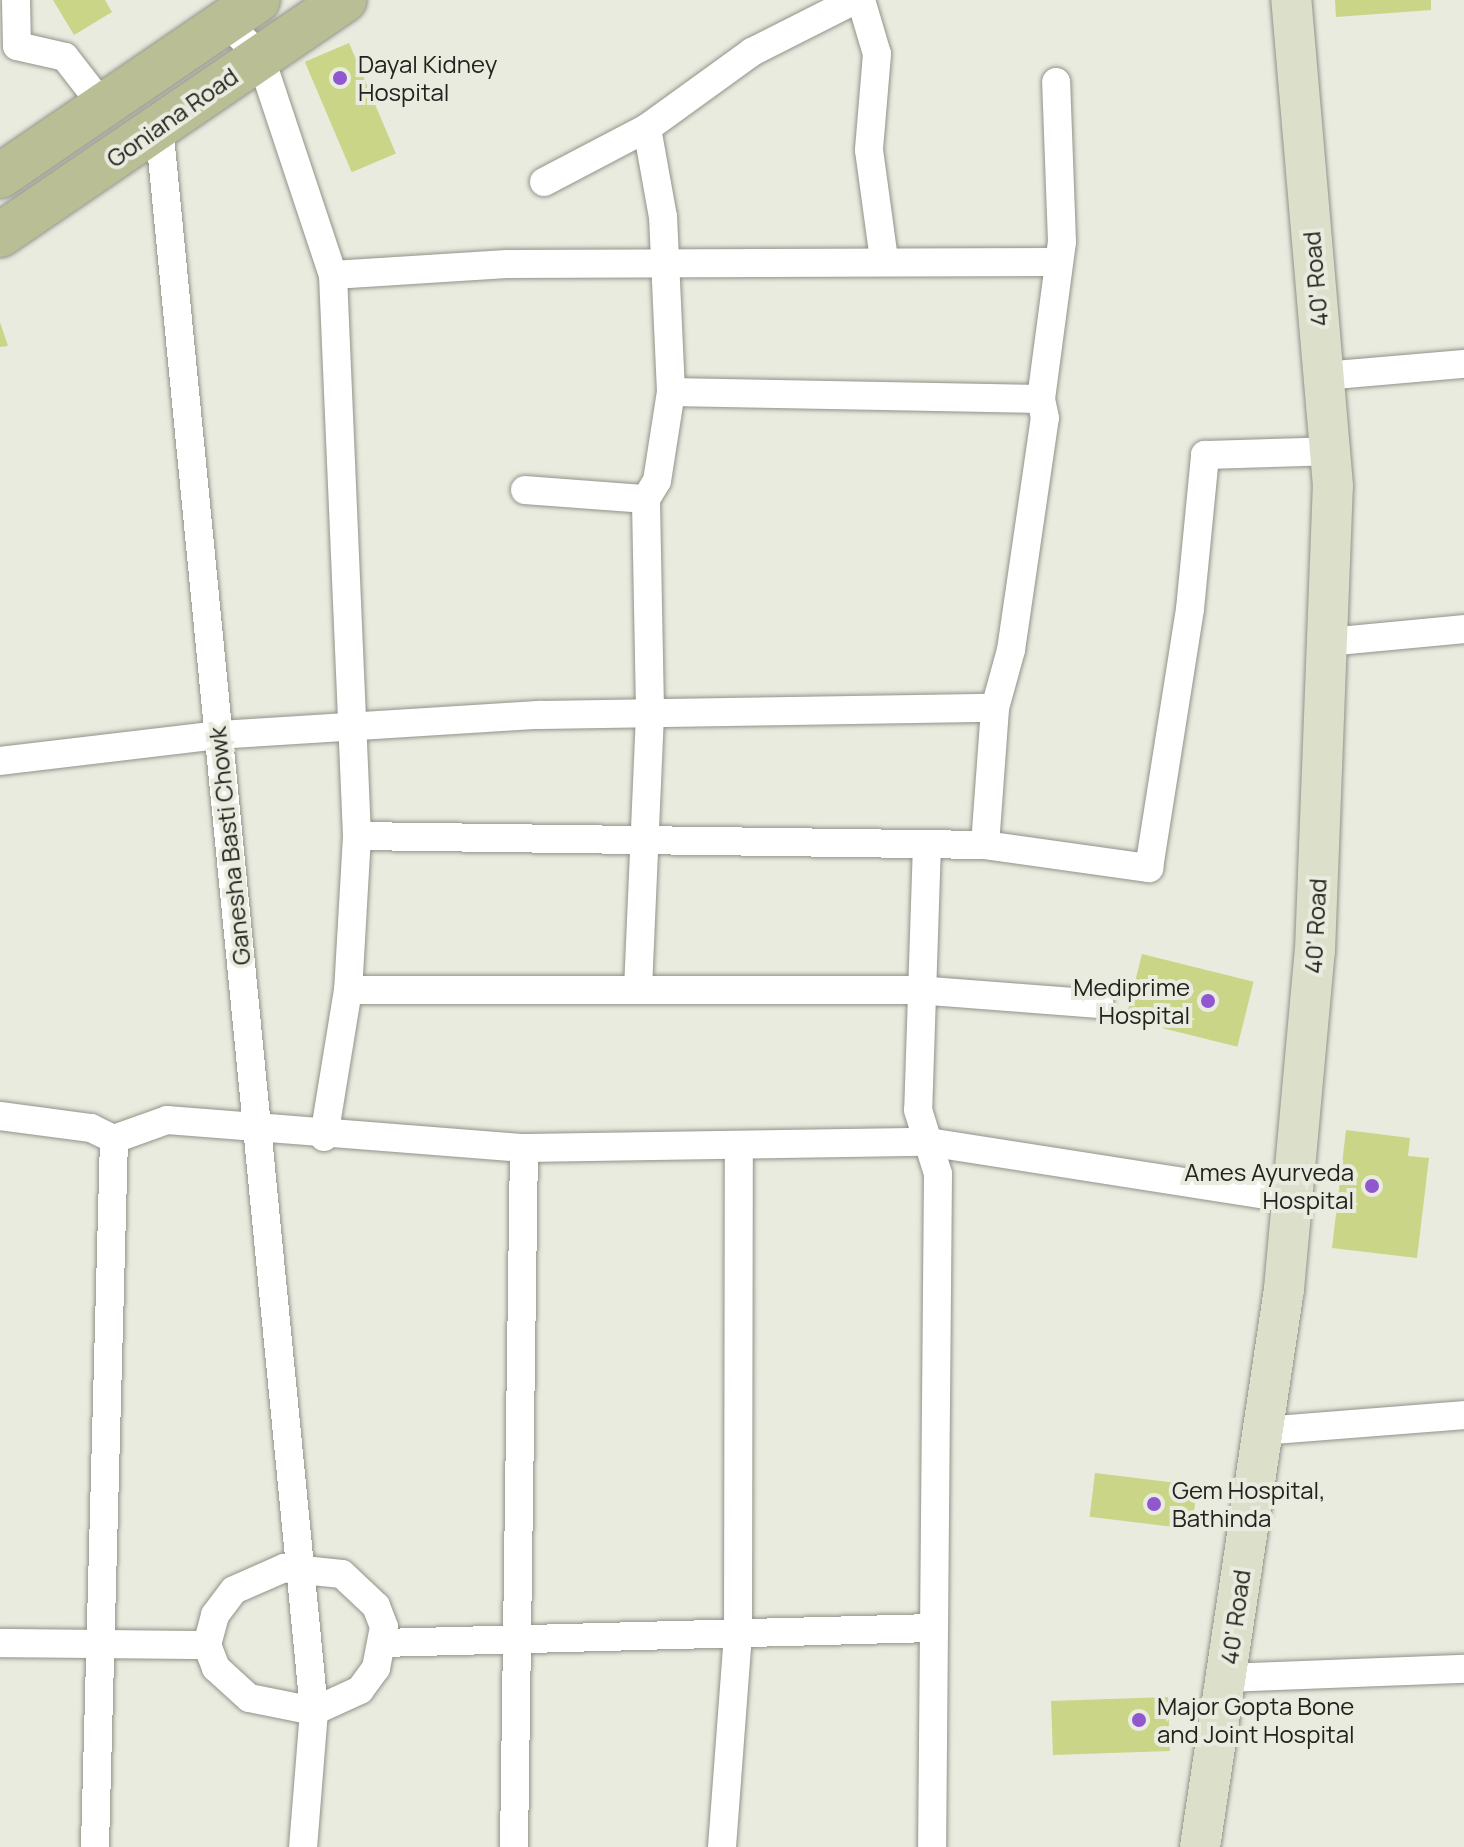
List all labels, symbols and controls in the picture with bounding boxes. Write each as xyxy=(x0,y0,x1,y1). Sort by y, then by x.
place label: Dayal Kidney Hospital xyxy=(358,50,497,106)
street label: Goniana Road xyxy=(101,61,243,173)
marker: Dayal Kidney Hospital xyxy=(329,67,351,89)
street label: 40' Road xyxy=(1296,230,1334,328)
street label: Ganesha Basti Chowk xyxy=(202,725,256,967)
street label: 40' Road xyxy=(1298,878,1332,974)
place label: Mediprime Hospital xyxy=(1073,973,1190,1029)
marker: Mediprime Hospital xyxy=(1197,990,1219,1012)
place label: Ames Ayurveda Hospital xyxy=(1184,1158,1354,1214)
marker: Ames Ayurveda Hospital xyxy=(1361,1175,1383,1197)
place label: Gem Hospital, Bathinda xyxy=(1172,1476,1326,1532)
marker: Gem Hospital, Bathinda xyxy=(1143,1493,1165,1515)
street label: 40' Road xyxy=(1214,1568,1256,1666)
place label: Major Gopta Bone and Joint Hospital xyxy=(1157,1692,1355,1748)
marker: Major Gopta Bone and Joint Hospital xyxy=(1128,1709,1150,1731)

